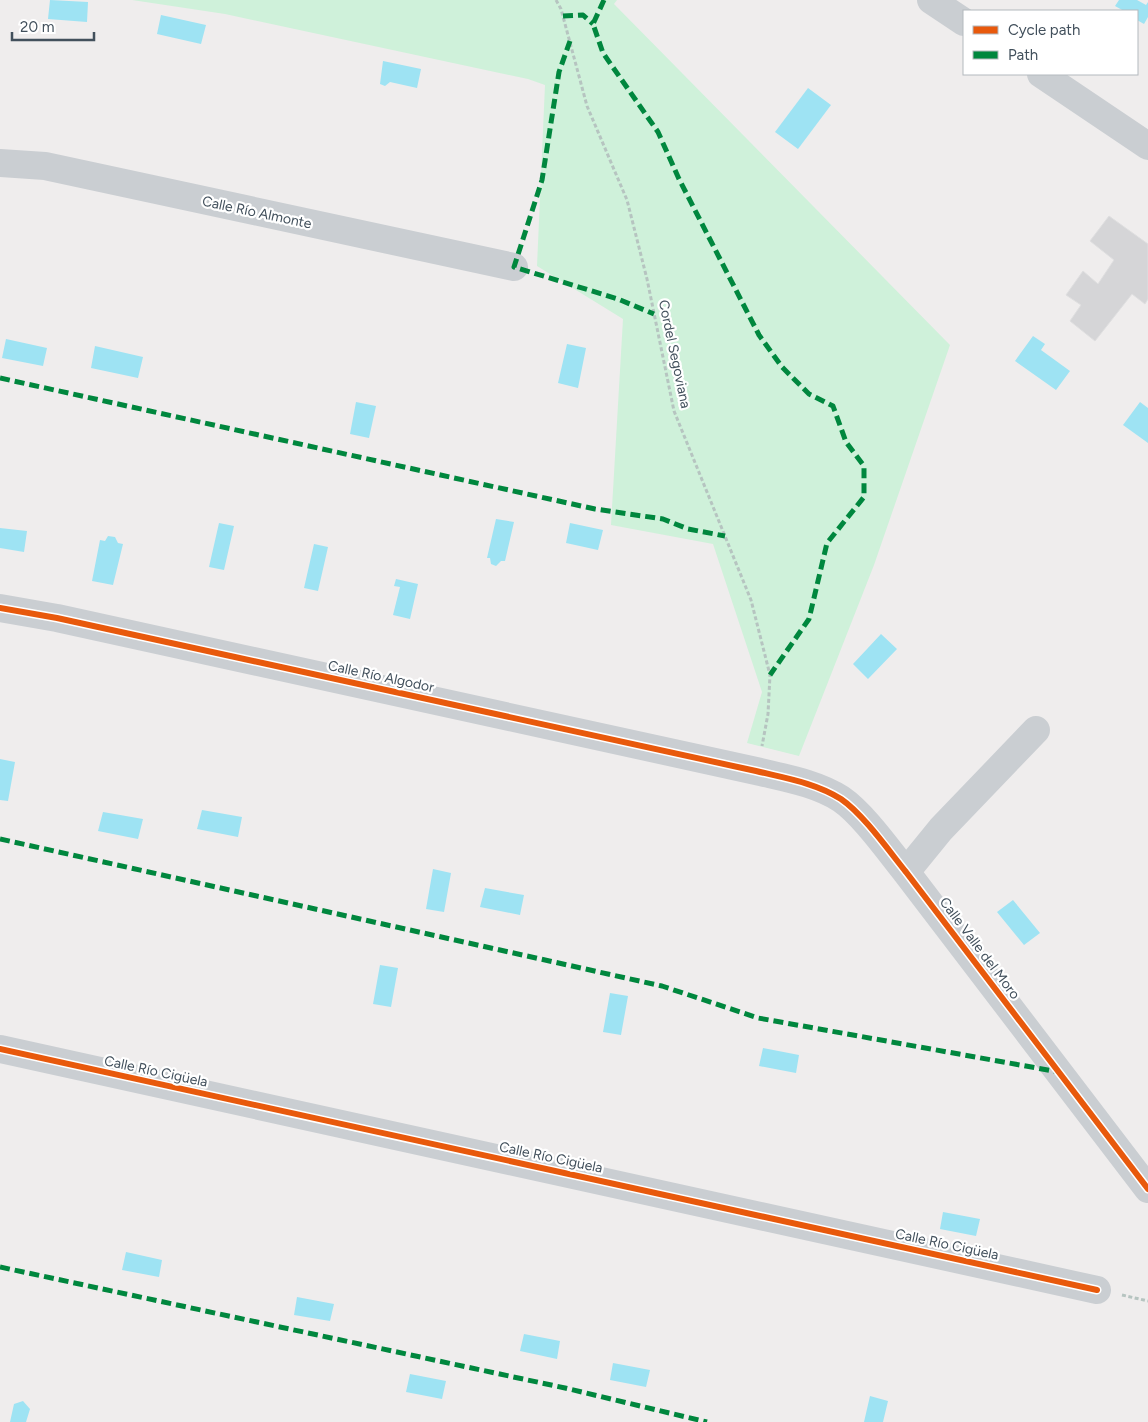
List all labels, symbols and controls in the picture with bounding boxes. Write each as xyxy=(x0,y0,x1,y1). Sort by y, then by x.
scale bar xyxy=(12,10,95,42)
legend xyxy=(963,10,1138,75)
text: 20 m xyxy=(20,18,54,36)
text: Cycle path xyxy=(1008,21,1080,39)
text: Path xyxy=(1008,46,1038,64)
street label: Calle Río Almonte xyxy=(201,193,313,232)
street label: Cordel Segoviana xyxy=(655,298,694,410)
street label: Calle Río Algodor xyxy=(326,657,436,696)
street label: Calle Valle del Moro xyxy=(936,894,1023,1003)
street label: Calle Río Cigüela xyxy=(103,1052,209,1091)
street label: Calle Río Cigüela xyxy=(498,1138,604,1177)
street label: Calle Río Cigüela xyxy=(894,1225,1000,1264)

